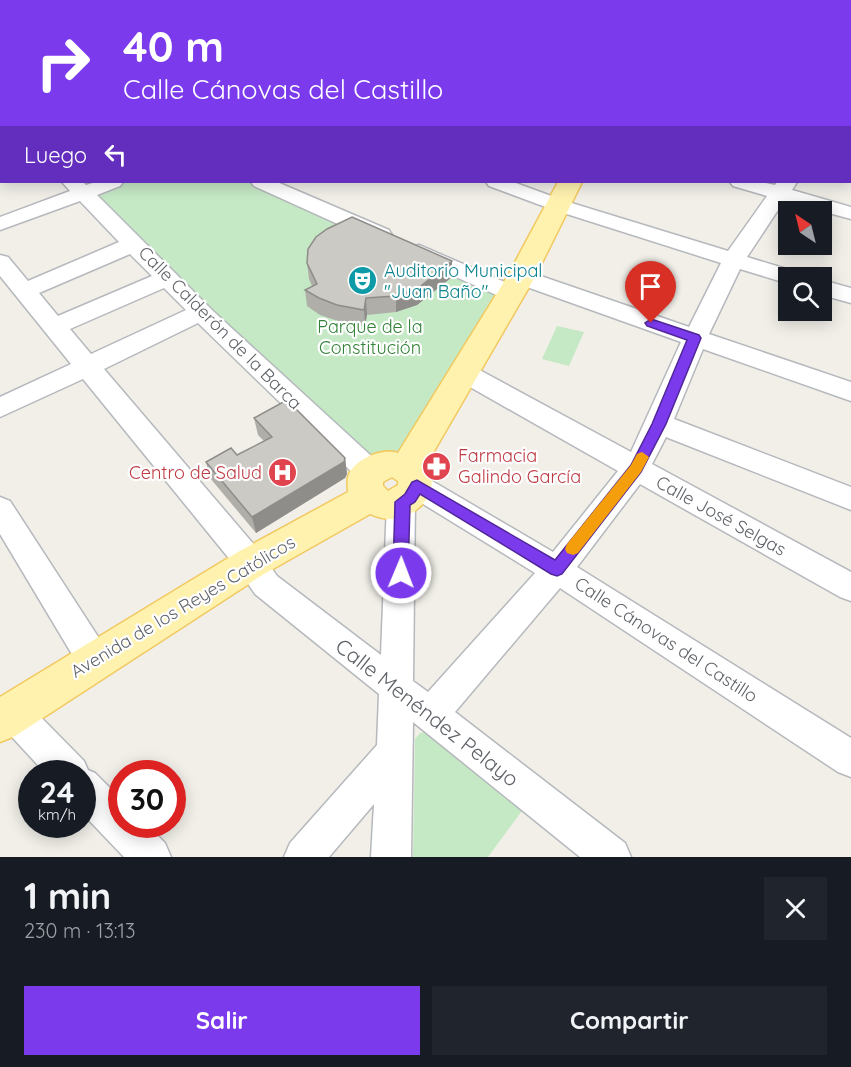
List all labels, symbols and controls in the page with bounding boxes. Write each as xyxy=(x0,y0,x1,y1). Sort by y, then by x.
text: 40 m xyxy=(123,20,224,73)
icon: right xyxy=(24,24,102,102)
text: Calle Cánovas del Castillo xyxy=(123,72,443,106)
icon: left xyxy=(99,138,132,171)
text: Luego xyxy=(24,141,87,169)
north arrow xyxy=(778,201,832,255)
map controls xyxy=(778,201,832,321)
street label: Calle Calderón de la Barca xyxy=(134,241,307,414)
place label: Auditorio Municipal "Juan Baño" xyxy=(384,259,542,303)
pin xyxy=(625,261,676,323)
theatre icon: Auditorio Municipal "Juan Baño" xyxy=(347,265,379,297)
button: search xyxy=(778,267,832,321)
icon: arrive xyxy=(634,270,667,303)
park label: Parque de la Constitución xyxy=(317,315,423,359)
place label: Farmacia Galindo García xyxy=(458,444,581,488)
pharmacy icon: Farmacia Galindo García xyxy=(421,450,453,482)
hospital icon: Centro de Salud xyxy=(267,457,299,489)
place label: Centro de Salud xyxy=(129,461,262,484)
street label: Calle José Selgas xyxy=(652,470,790,561)
street label: Avenida de los Reyes Católicos xyxy=(66,530,299,683)
position arrow xyxy=(369,541,433,605)
street label: Calle Cánovas del Castillo xyxy=(570,572,762,707)
street label: Calle Menéndez Pelayo xyxy=(331,633,524,792)
speed limit sign: 30 xyxy=(108,760,186,838)
text: 24 xyxy=(40,773,74,811)
text: km/h xyxy=(38,805,76,824)
text: 1 min xyxy=(24,873,111,918)
button: close xyxy=(764,877,827,940)
text: 230 m · 13:13 xyxy=(24,918,135,943)
button: Salir xyxy=(24,986,420,1055)
button: Compartir xyxy=(432,986,827,1055)

